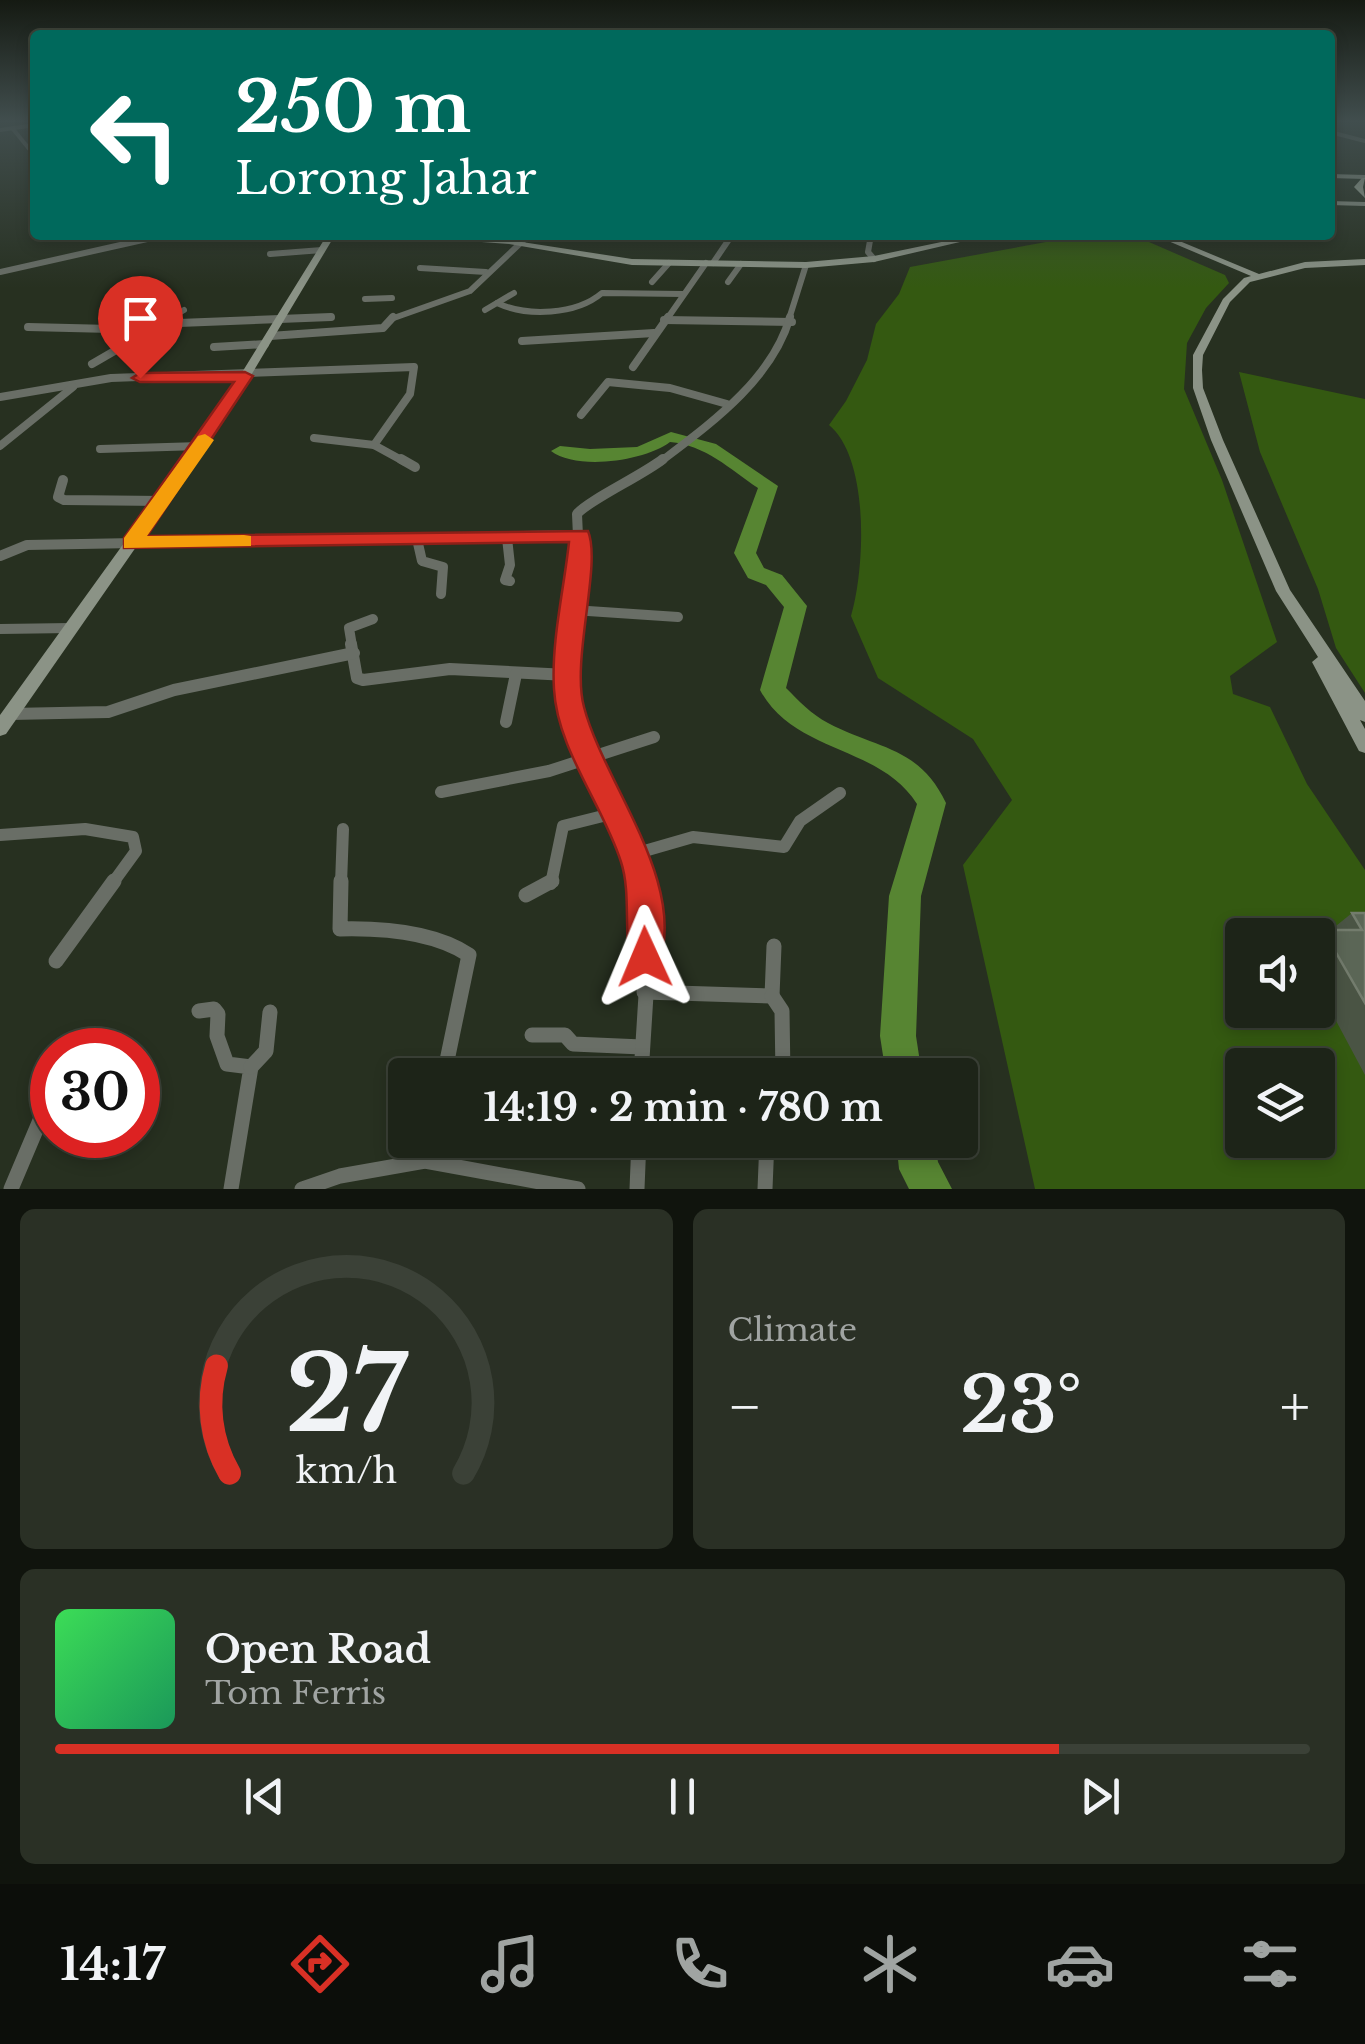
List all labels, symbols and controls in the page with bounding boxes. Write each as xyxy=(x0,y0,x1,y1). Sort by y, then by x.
text: 250 m xyxy=(235,64,471,151)
icon: left xyxy=(70,70,200,200)
text: Lorong Jahar xyxy=(235,150,536,206)
pin xyxy=(98,276,183,379)
icon: arrive xyxy=(113,291,168,346)
position arrow xyxy=(593,905,697,1009)
map controls xyxy=(1225,918,1335,1158)
button: sound xyxy=(1225,918,1335,1028)
speed limit sign: 30 xyxy=(30,1028,160,1158)
button: layers xyxy=(1225,1048,1335,1158)
text: 14:19 · 2 min · 780 m xyxy=(483,1084,883,1131)
text: Climate xyxy=(728,1310,857,1350)
text: 27 xyxy=(286,1330,408,1459)
text: 23° xyxy=(960,1359,1082,1452)
text: − xyxy=(728,1373,762,1441)
text: + xyxy=(1280,1373,1310,1441)
text: km/h xyxy=(296,1448,397,1493)
text: Open Road xyxy=(205,1626,431,1673)
text: Tom Ferris xyxy=(205,1673,386,1713)
icon: previous xyxy=(237,1769,292,1824)
icon: pause xyxy=(655,1769,710,1824)
icon: next xyxy=(1073,1769,1128,1824)
icon: directions xyxy=(285,1929,355,1999)
icon: music xyxy=(475,1929,545,1999)
icon: phone xyxy=(665,1929,735,1999)
icon: climate xyxy=(855,1929,925,1999)
icon: car xyxy=(1045,1929,1115,1999)
icon: filters xyxy=(1235,1929,1305,1999)
text: 14:17 xyxy=(60,1936,165,1992)

